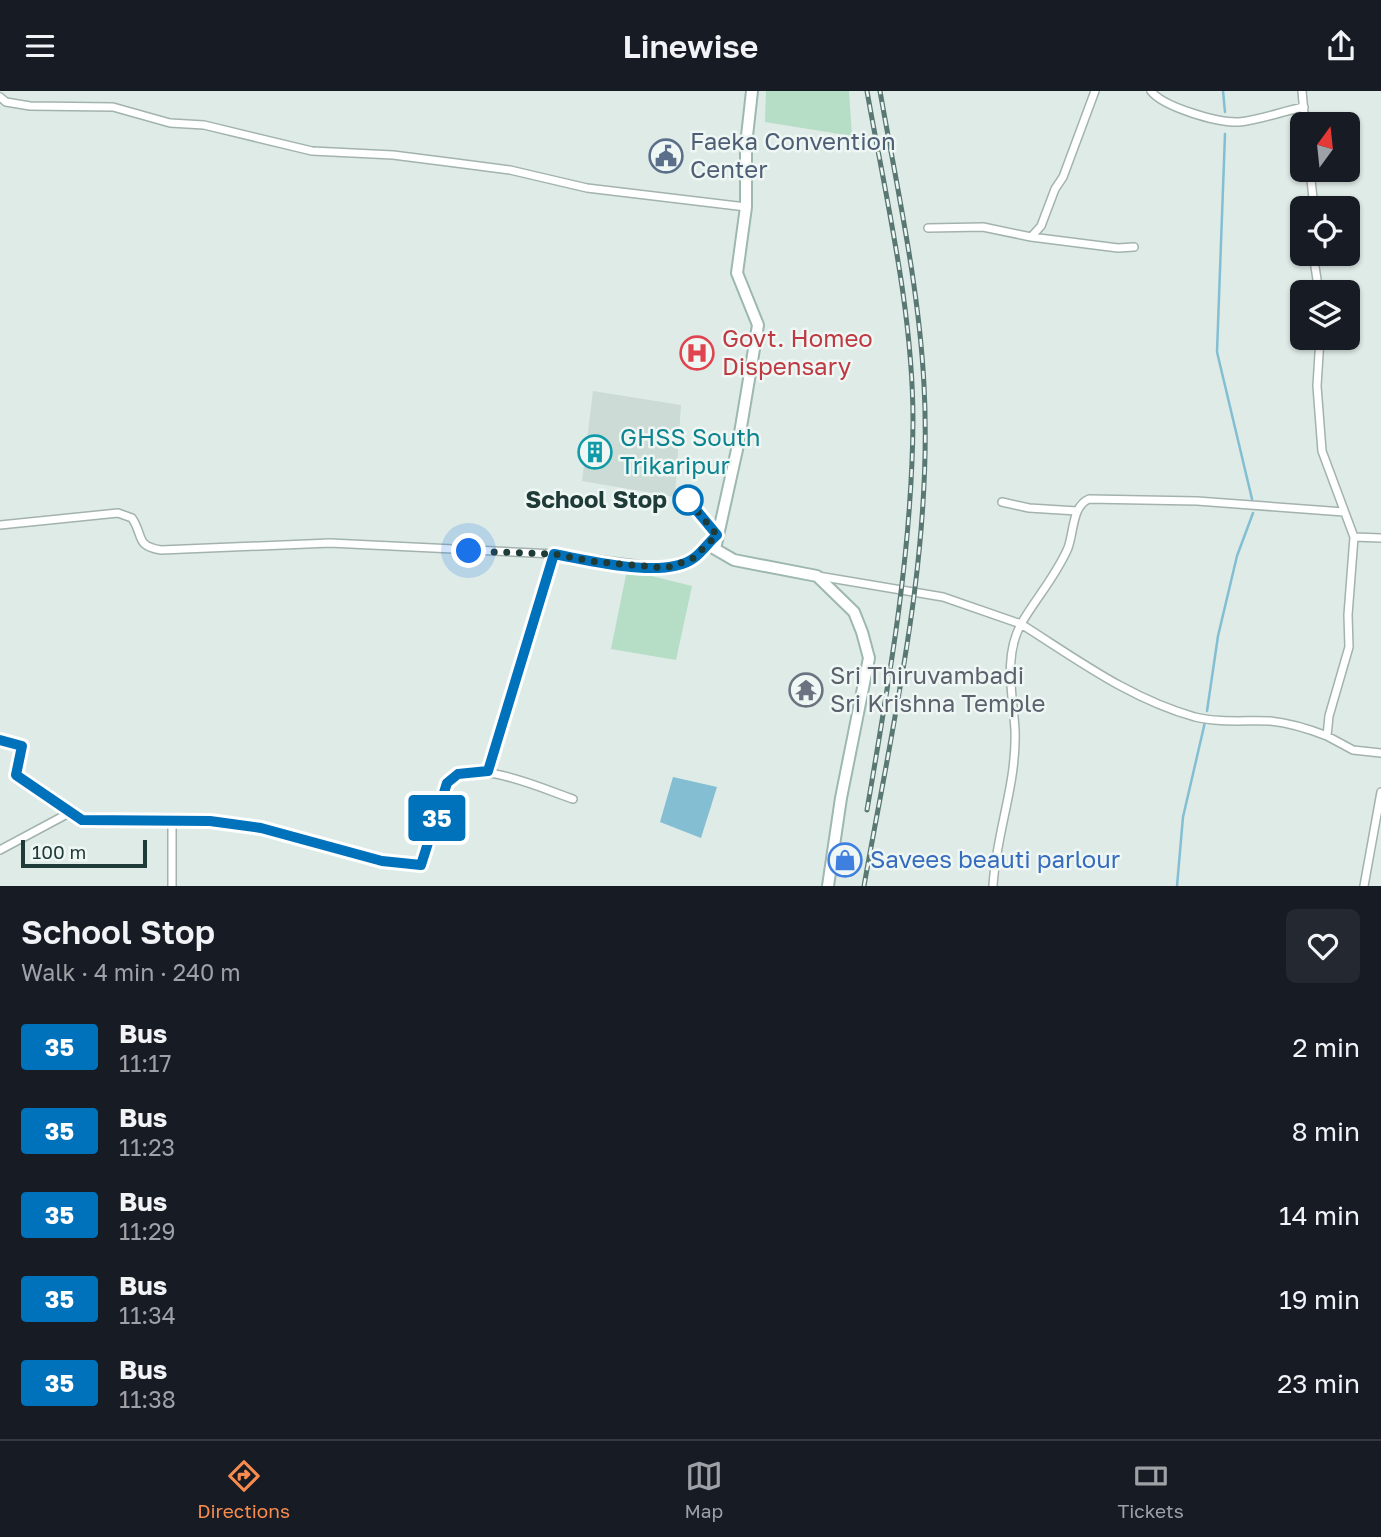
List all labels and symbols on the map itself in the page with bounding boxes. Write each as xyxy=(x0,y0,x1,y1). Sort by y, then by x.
north arrow xyxy=(1290,112,1360,182)
place label: Faeka Convention Center xyxy=(690,126,896,183)
public building icon: Faeka Convention Center xyxy=(647,137,685,175)
place label: Govt. Homeo Dispensary xyxy=(722,323,873,380)
hospital icon: Govt. Homeo Dispensary xyxy=(678,334,716,372)
place label: GHSS South Trikaripur xyxy=(620,422,761,479)
building icon: GHSS South Trikaripur xyxy=(576,433,614,471)
place label: School Stop xyxy=(525,484,667,513)
marker: School Stop xyxy=(673,485,703,515)
your location xyxy=(451,533,486,568)
place label: Sri Thiruvambadi Sri Krishna Temple xyxy=(830,660,1045,717)
temple icon: Sri Thiruvambadi Sri Krishna Temple xyxy=(787,671,825,709)
line badge: 35 xyxy=(406,795,468,841)
scale bar xyxy=(21,837,147,869)
shop icon: Savees beauti parlour xyxy=(826,841,864,879)
place label: Savees beauti parlour xyxy=(870,844,1120,873)

